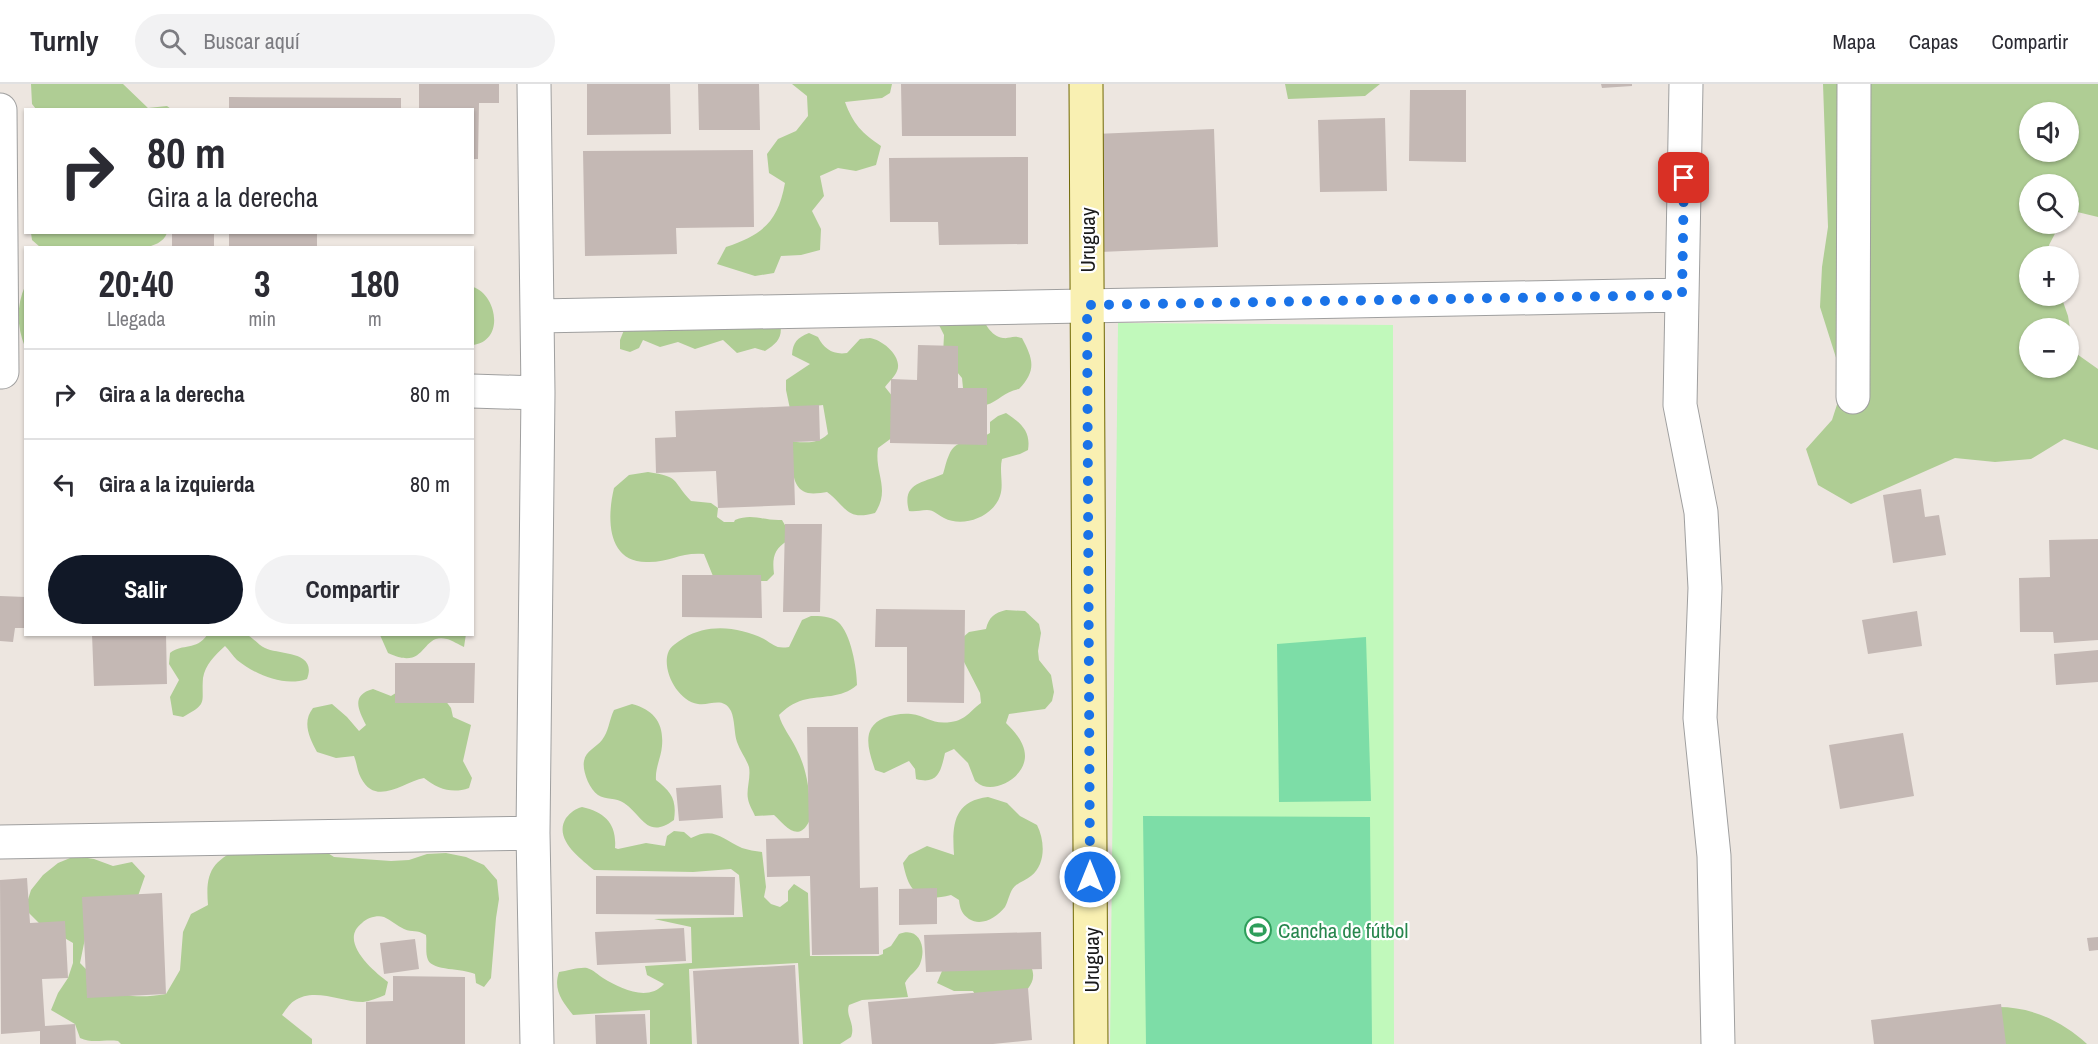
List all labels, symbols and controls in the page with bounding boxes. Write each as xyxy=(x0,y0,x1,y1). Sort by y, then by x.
search box xyxy=(135,14,555,68)
text: Turnly xyxy=(30,22,99,60)
icon: search xyxy=(156,25,189,58)
text: Buscar aquí xyxy=(204,26,300,56)
text: Mapa xyxy=(1833,27,1876,56)
text: Capas xyxy=(1909,27,1958,56)
text: Compartir xyxy=(1991,27,2068,56)
map controls xyxy=(2019,102,2079,378)
button: sound xyxy=(2019,102,2079,162)
text: 80 m xyxy=(147,125,226,181)
icon: right xyxy=(48,132,126,210)
pin xyxy=(1658,152,1709,203)
icon: arrive xyxy=(1667,161,1700,194)
button: search xyxy=(2019,174,2079,234)
text: Gira a la derecha xyxy=(147,179,318,215)
street label: Uruguay xyxy=(1073,207,1102,273)
button: + xyxy=(2019,246,2079,306)
text: 20:40 xyxy=(98,260,174,308)
text: 3 xyxy=(254,260,270,308)
text: 180 xyxy=(350,260,400,308)
text: Llegada xyxy=(107,305,165,332)
text: min xyxy=(248,305,276,332)
text: m xyxy=(368,305,382,332)
button: − xyxy=(2019,318,2079,378)
icon: right xyxy=(48,378,81,411)
text: Gira a la derecha xyxy=(99,379,244,409)
text: 80 m xyxy=(410,379,450,409)
icon: left xyxy=(48,468,81,501)
text: Gira a la izquierda xyxy=(99,469,254,499)
text: 80 m xyxy=(410,469,450,499)
button: Salir xyxy=(48,555,243,624)
button: Compartir xyxy=(255,555,450,624)
position arrow xyxy=(1058,845,1122,909)
sports icon: Cancha de fútbol xyxy=(1243,915,1273,945)
place label: Cancha de fútbol xyxy=(1278,916,1408,945)
street label: Uruguay xyxy=(1077,927,1106,993)

